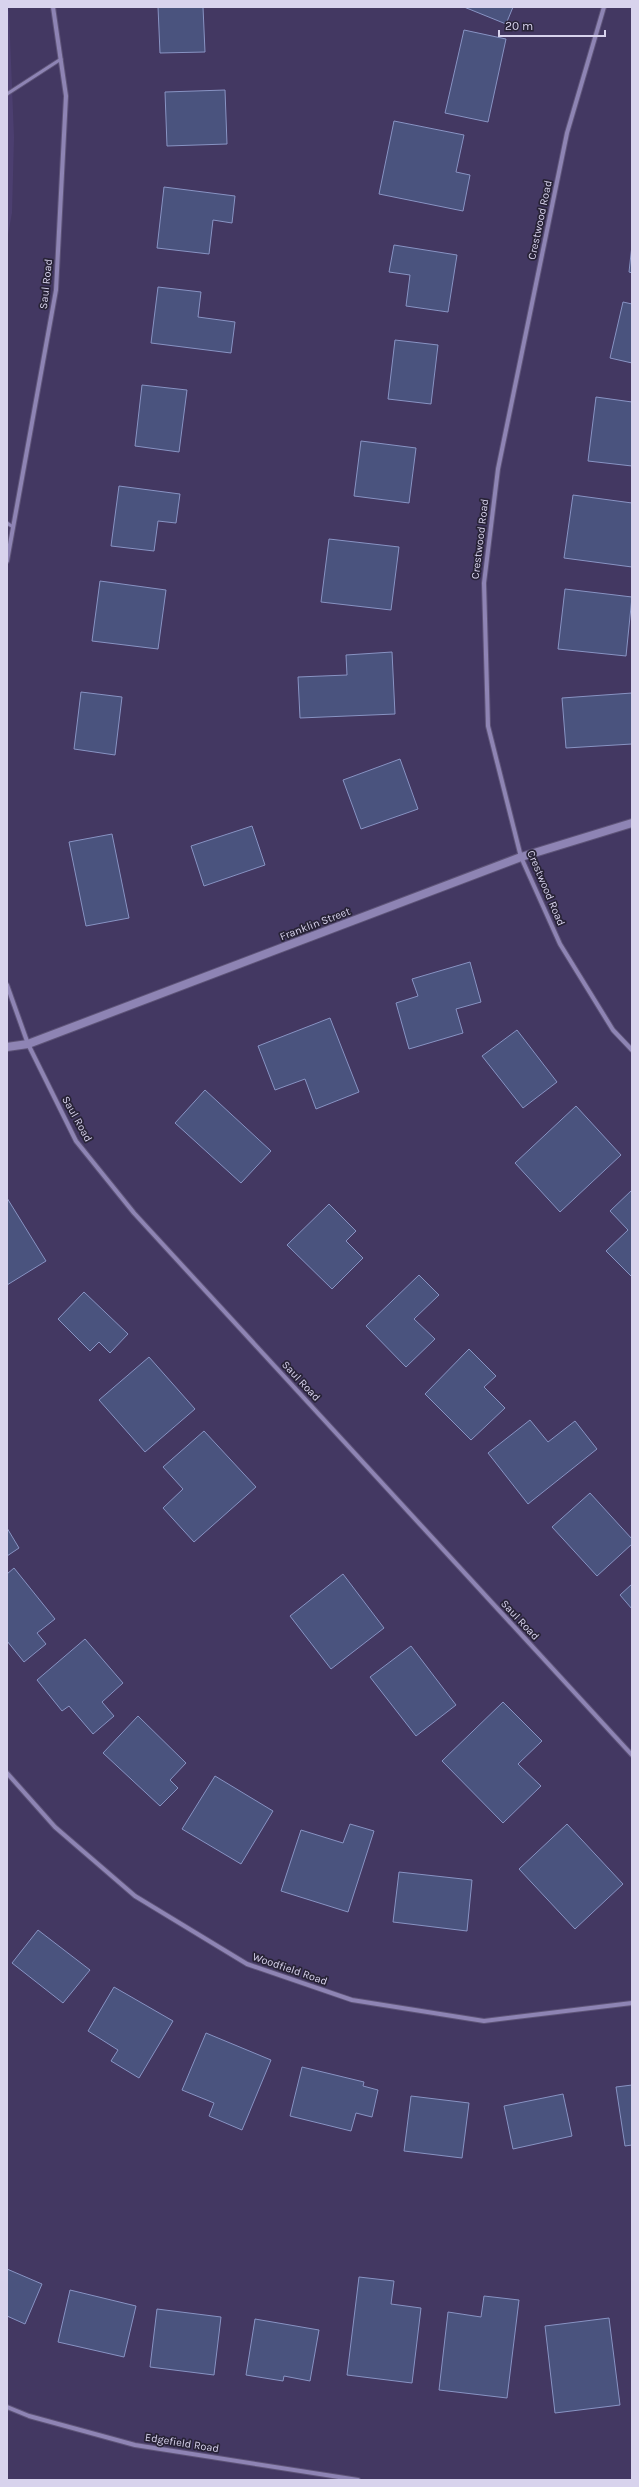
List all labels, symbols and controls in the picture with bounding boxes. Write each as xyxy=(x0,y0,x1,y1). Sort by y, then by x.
scale bar xyxy=(499,12,605,38)
text: 20 m xyxy=(505,19,533,33)
street label: Crestwood Road xyxy=(525,179,555,261)
street label: Saul Road xyxy=(37,258,55,310)
street label: Crestwood Road xyxy=(469,498,491,580)
street label: Crestwood Road xyxy=(524,848,568,928)
street label: Franklin Street xyxy=(278,905,352,943)
street label: Saul Road xyxy=(59,1094,95,1144)
street label: Saul Road xyxy=(279,1358,323,1404)
street label: Saul Road xyxy=(498,1597,542,1643)
street label: Woodfield Road xyxy=(251,1950,329,1988)
street label: Edgefield Road xyxy=(144,2431,220,2455)

